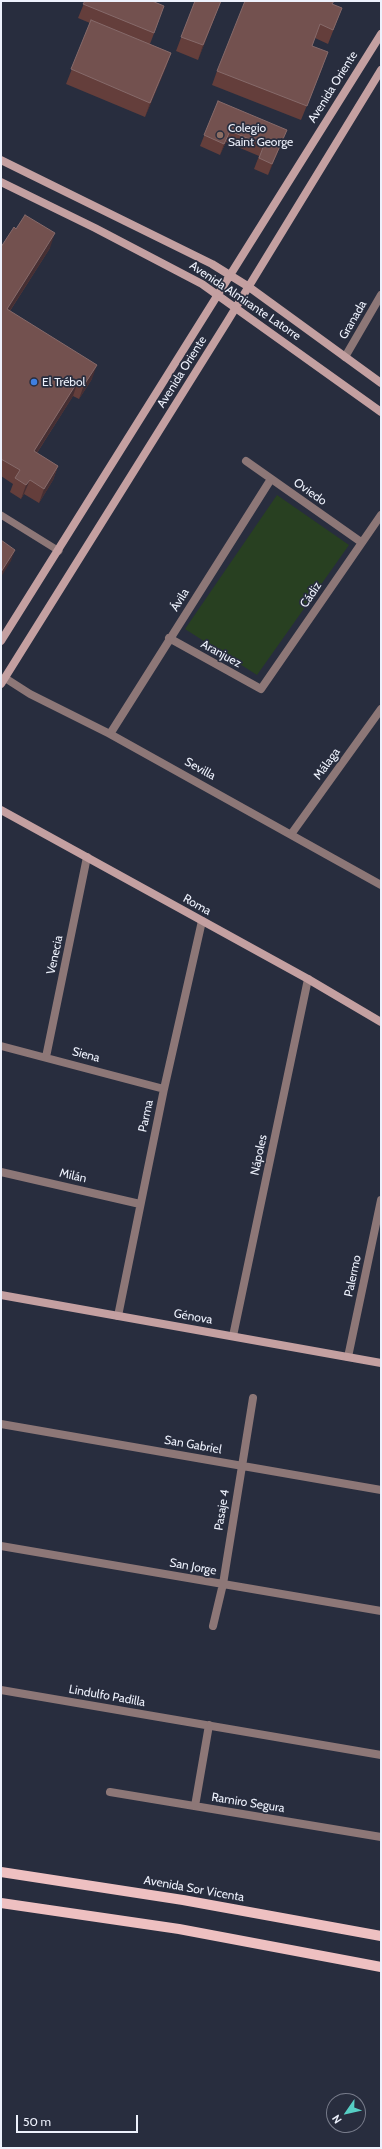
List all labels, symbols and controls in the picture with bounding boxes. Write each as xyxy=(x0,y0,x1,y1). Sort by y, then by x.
street label: Avenida Oriente xyxy=(305,49,361,125)
place label: Colegio Saint George xyxy=(228,121,293,149)
marker: Colegio Saint George xyxy=(215,130,225,140)
street label: Avenida Almirante Latorre xyxy=(187,258,303,344)
street label: Granada xyxy=(336,298,370,342)
street label: Avenida Oriente xyxy=(154,334,210,410)
place label: El Trébol xyxy=(42,375,85,389)
marker: El Trébol xyxy=(29,377,39,387)
street label: Oviedo xyxy=(291,475,329,509)
street label: Cádiz xyxy=(297,579,325,611)
street label: Ávila xyxy=(168,586,192,614)
street label: Aranjuez xyxy=(198,637,244,671)
street label: Málaga xyxy=(311,745,343,783)
street label: Sevilla xyxy=(182,755,218,783)
street label: Roma xyxy=(180,891,214,919)
street label: Venecia xyxy=(44,934,66,976)
street label: Siena xyxy=(71,1044,101,1066)
street label: Parma xyxy=(136,1099,156,1133)
street label: Nápoles xyxy=(248,1133,270,1177)
street label: Milán xyxy=(58,1166,88,1186)
street label: Palermo xyxy=(342,1254,364,1298)
street label: Génova xyxy=(173,1307,213,1327)
street label: San Gabriel xyxy=(163,1433,223,1457)
street label: Pasaje 4 xyxy=(212,1488,232,1532)
street label: San Jorge xyxy=(168,1556,218,1578)
street label: Lindulfo Padilla xyxy=(68,1682,146,1710)
street label: Ramiro Segura xyxy=(210,1790,286,1816)
street label: Avenida Sor Vicenta xyxy=(143,1873,245,1905)
north arrow xyxy=(326,2093,366,2133)
scale bar xyxy=(18,2107,140,2133)
text: N xyxy=(329,2112,345,2126)
text: 50 m xyxy=(23,2114,51,2129)

